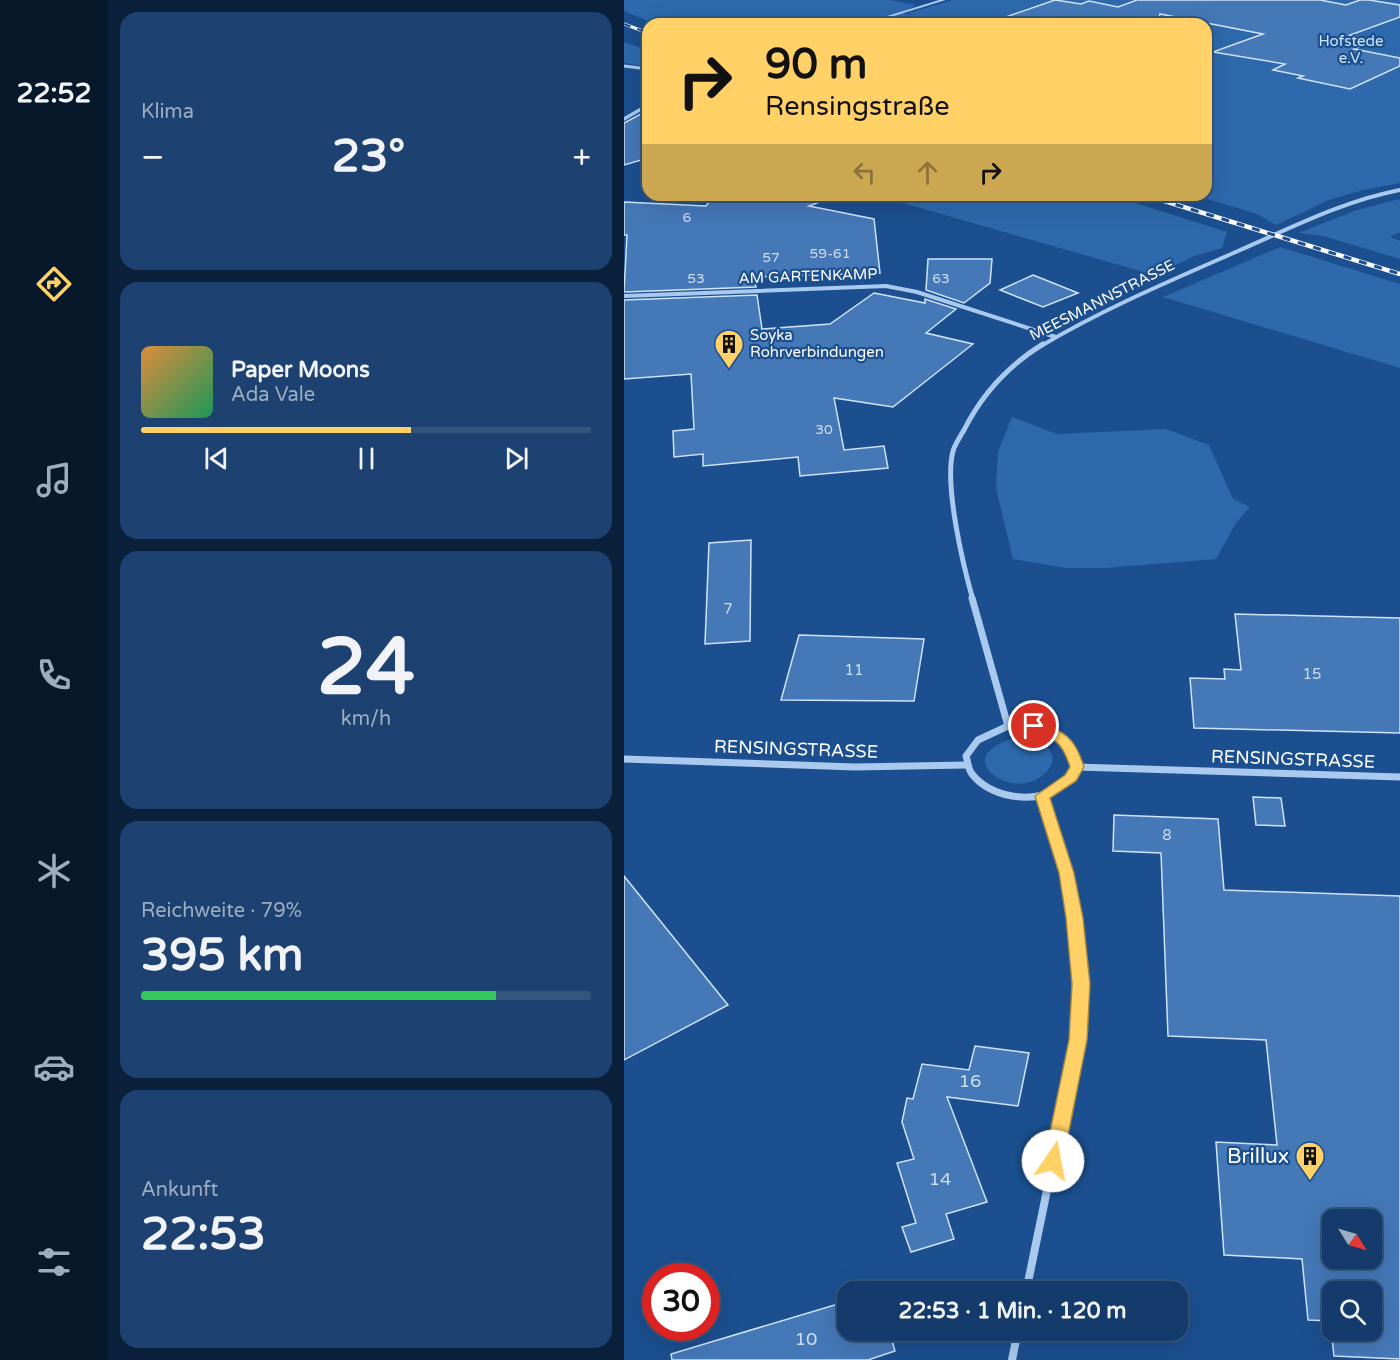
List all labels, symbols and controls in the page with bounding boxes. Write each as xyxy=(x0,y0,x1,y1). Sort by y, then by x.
park label: Hofstede e.V. xyxy=(1318,32,1384,67)
text: 90 m xyxy=(765,39,867,90)
icon: right xyxy=(666,42,744,120)
text: 22:52 xyxy=(17,77,91,110)
text: Rensingstraße xyxy=(765,90,950,123)
text: Klima xyxy=(141,100,194,124)
text: 23° xyxy=(332,130,405,184)
text: − xyxy=(141,138,165,177)
text: + xyxy=(572,138,591,177)
icon: left xyxy=(848,156,881,189)
icon: ahead xyxy=(911,156,944,189)
icon: right xyxy=(974,156,1007,189)
house number: 6 xyxy=(683,209,692,226)
house number: 59-61 xyxy=(810,245,850,262)
house number: 57 xyxy=(762,249,780,266)
street label: MEESMANNSTRASSE xyxy=(1026,256,1178,344)
icon: directions xyxy=(33,263,75,305)
street label: AM GARTENKAMP xyxy=(738,265,878,287)
house number: 53 xyxy=(687,270,705,287)
house number: 63 xyxy=(932,270,950,287)
place label: Soyka Rohrverbindungen xyxy=(750,326,884,361)
building icon: Soyka Rohrverbindungen xyxy=(713,328,745,370)
text: Paper Moons xyxy=(231,357,370,383)
text: Ada Vale xyxy=(231,383,315,407)
house number: 30 xyxy=(815,421,833,438)
icon: previous xyxy=(200,442,233,475)
icon: pause xyxy=(350,442,383,475)
icon: next xyxy=(500,442,533,475)
icon: music xyxy=(33,459,75,501)
house number: 7 xyxy=(723,600,733,618)
text: 24 xyxy=(317,621,415,715)
icon: phone xyxy=(33,654,75,696)
house number: 11 xyxy=(845,661,863,679)
house number: 15 xyxy=(1303,665,1321,683)
pin xyxy=(1008,700,1059,751)
text: km/h xyxy=(341,707,391,731)
icon: arrive xyxy=(1017,709,1050,742)
street label: RENSINGSTRASSE xyxy=(713,735,879,763)
street label: RENSINGSTRASSE xyxy=(1210,745,1376,773)
house number: 8 xyxy=(1162,826,1172,844)
icon: climate xyxy=(33,850,75,892)
text: Reichweite · 79% xyxy=(141,899,302,923)
text: 395 km xyxy=(141,929,303,983)
icon: car xyxy=(33,1046,75,1088)
house number: 16 xyxy=(959,1070,981,1092)
position arrow xyxy=(1021,1129,1085,1193)
building icon: Brillux xyxy=(1294,1140,1326,1182)
place label: Brillux xyxy=(1227,1144,1289,1169)
house number: 14 xyxy=(929,1168,951,1190)
text: Ankunft xyxy=(141,1178,218,1202)
text: 22:53 xyxy=(141,1208,266,1262)
north arrow xyxy=(1322,1209,1382,1269)
map controls xyxy=(1322,1209,1382,1341)
icon: filters xyxy=(33,1241,75,1283)
speed limit sign: 30 xyxy=(642,1263,720,1341)
button: search xyxy=(1322,1281,1382,1341)
text: 22:53 · 1 Min. · 120 m xyxy=(899,1298,1126,1324)
house number: 10 xyxy=(795,1328,817,1350)

